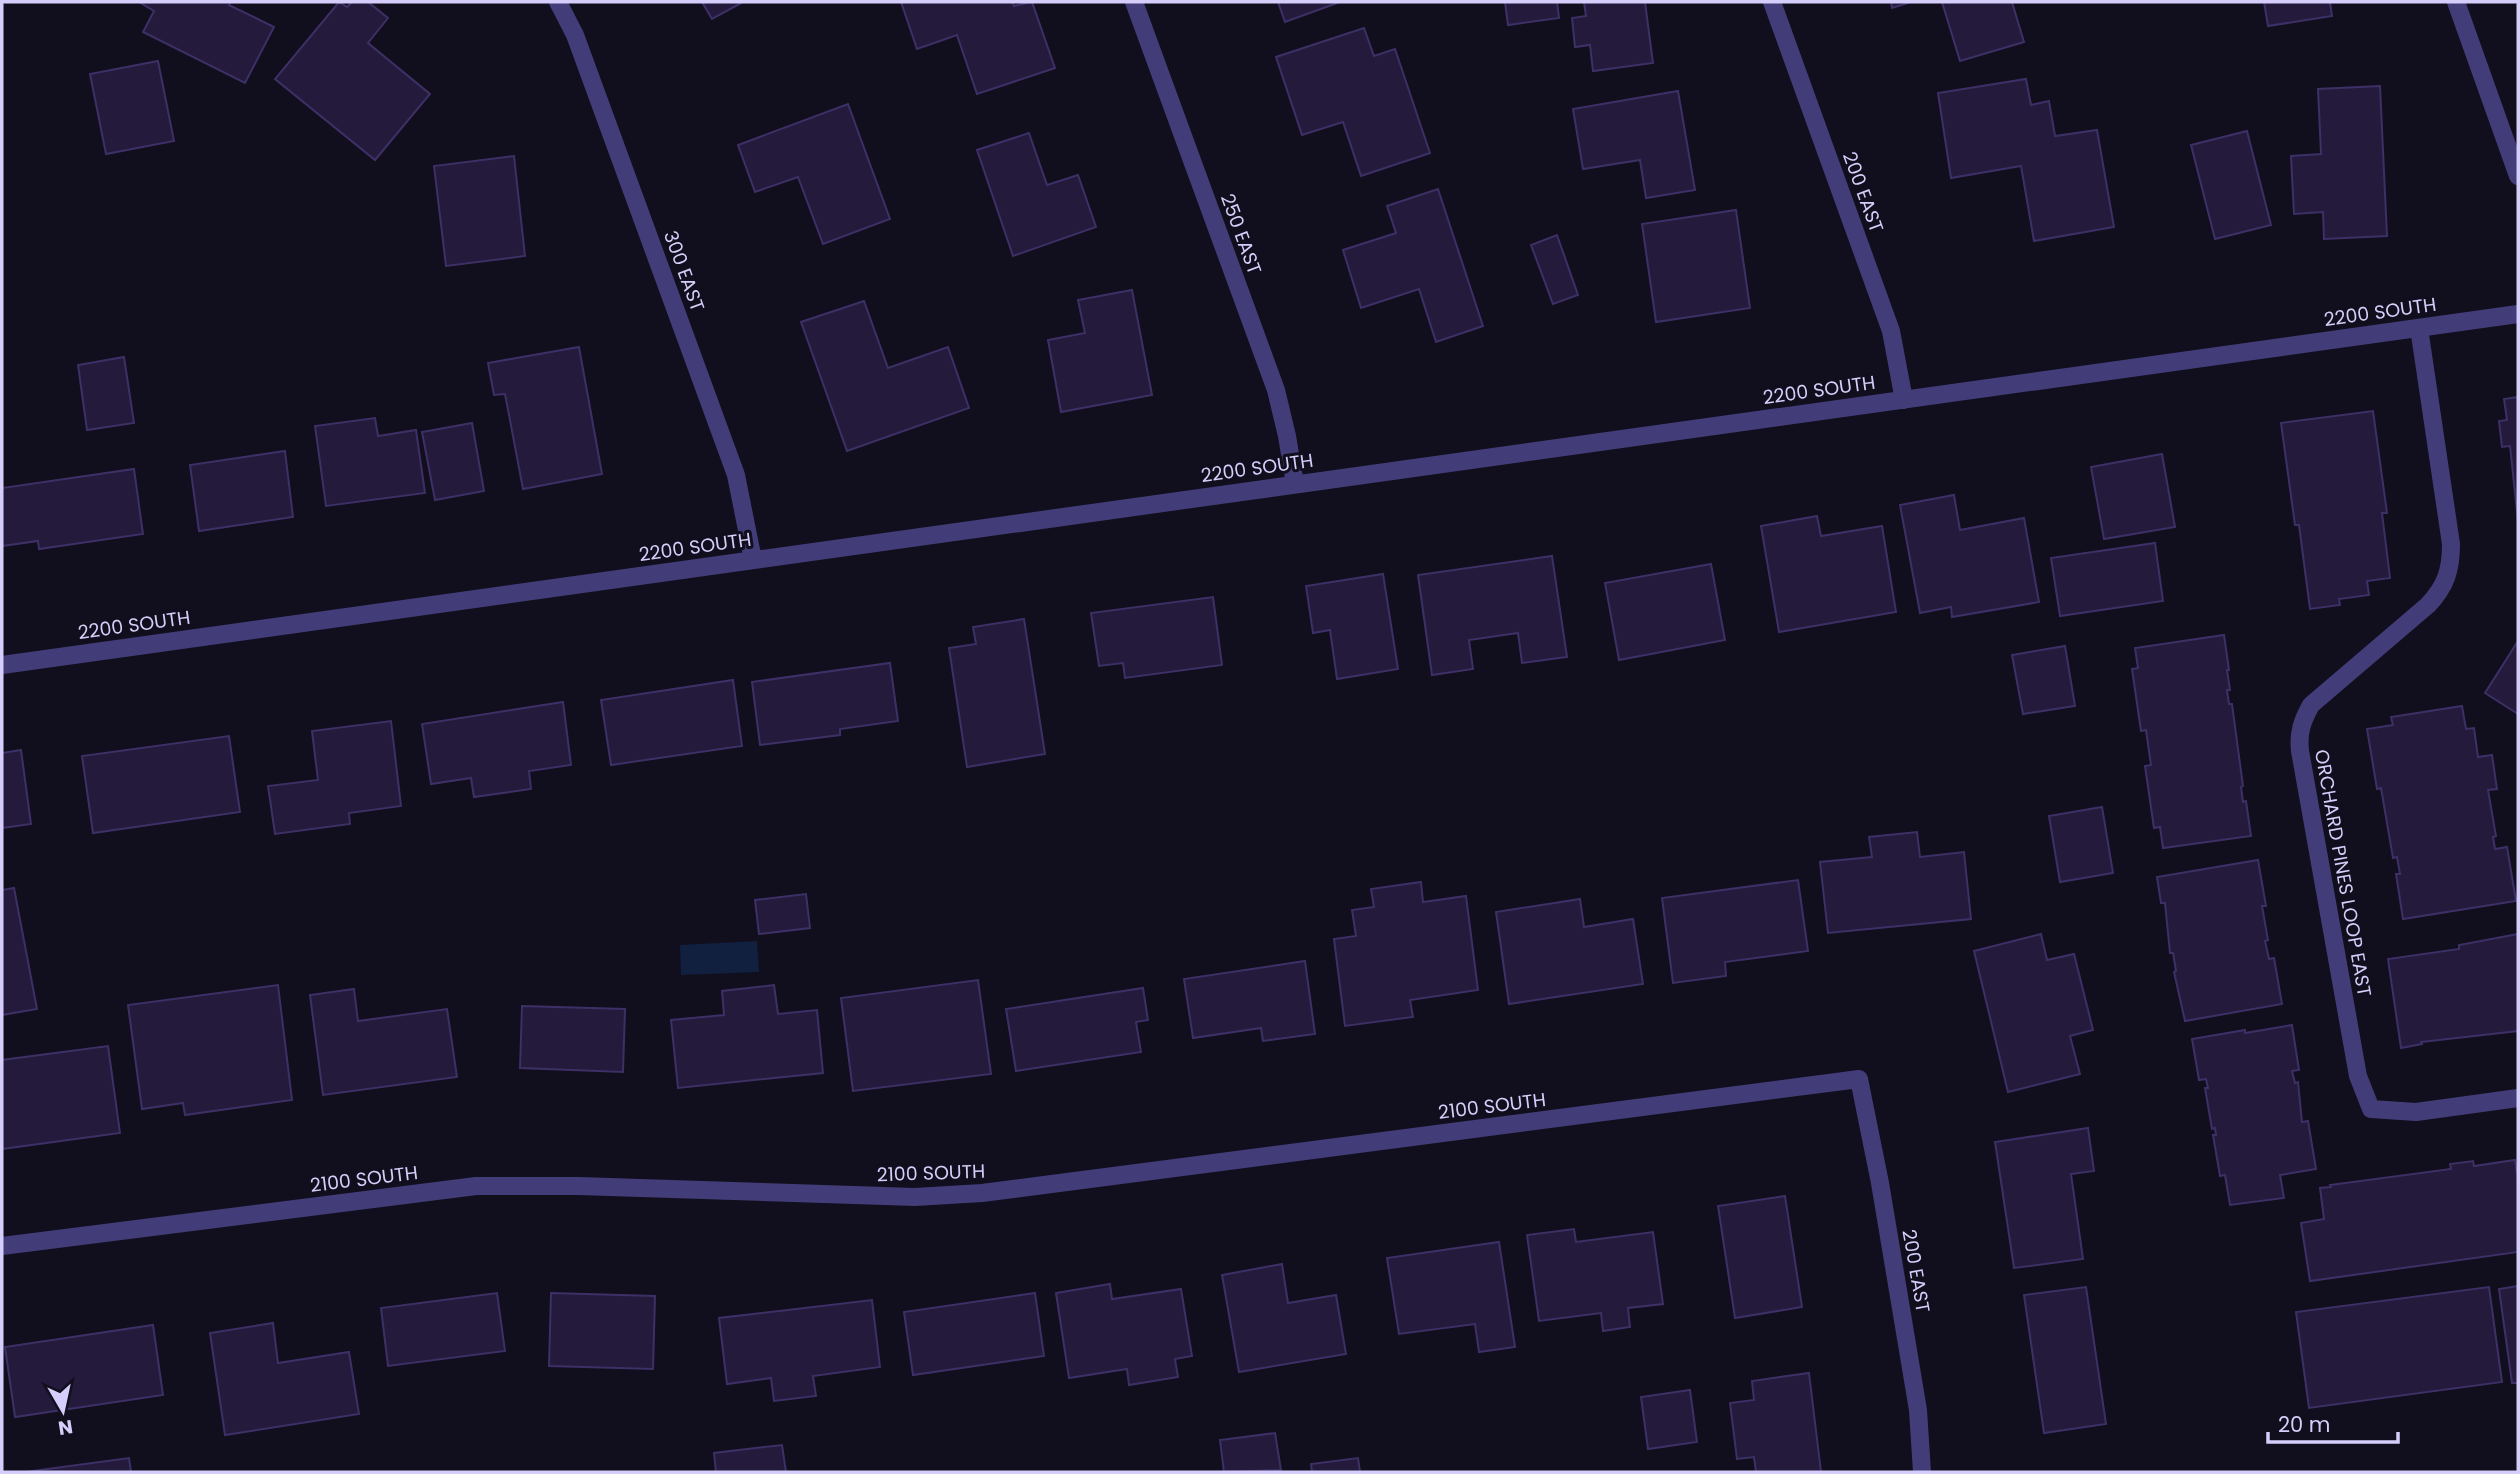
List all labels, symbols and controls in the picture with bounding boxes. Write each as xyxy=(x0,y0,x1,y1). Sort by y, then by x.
street label: 200 EAST xyxy=(1836,148,1890,236)
street label: 250 EAST xyxy=(1214,190,1268,278)
street label: 300 EAST xyxy=(657,227,711,315)
street label: 2200 SOUTH xyxy=(2322,291,2438,333)
street label: 2200 SOUTH xyxy=(1761,369,1877,411)
street label: 2200 SOUTH xyxy=(1199,447,1315,489)
street label: 2200 SOUTH xyxy=(637,526,753,568)
street label: 2200 SOUTH xyxy=(76,604,192,646)
street label: ORCHARD PINES LOOP EAST xyxy=(2308,747,2378,999)
street label: 2100 SOUTH xyxy=(1437,1086,1547,1126)
street label: 2100 SOUTH xyxy=(876,1158,986,1188)
street label: 2100 SOUTH xyxy=(309,1159,419,1199)
street label: 200 EAST xyxy=(1895,1227,1937,1315)
north arrow xyxy=(28,1376,98,1446)
scale bar xyxy=(2268,1400,2398,1444)
text: 20 m xyxy=(2278,1410,2331,1439)
text: N xyxy=(56,1413,75,1442)

